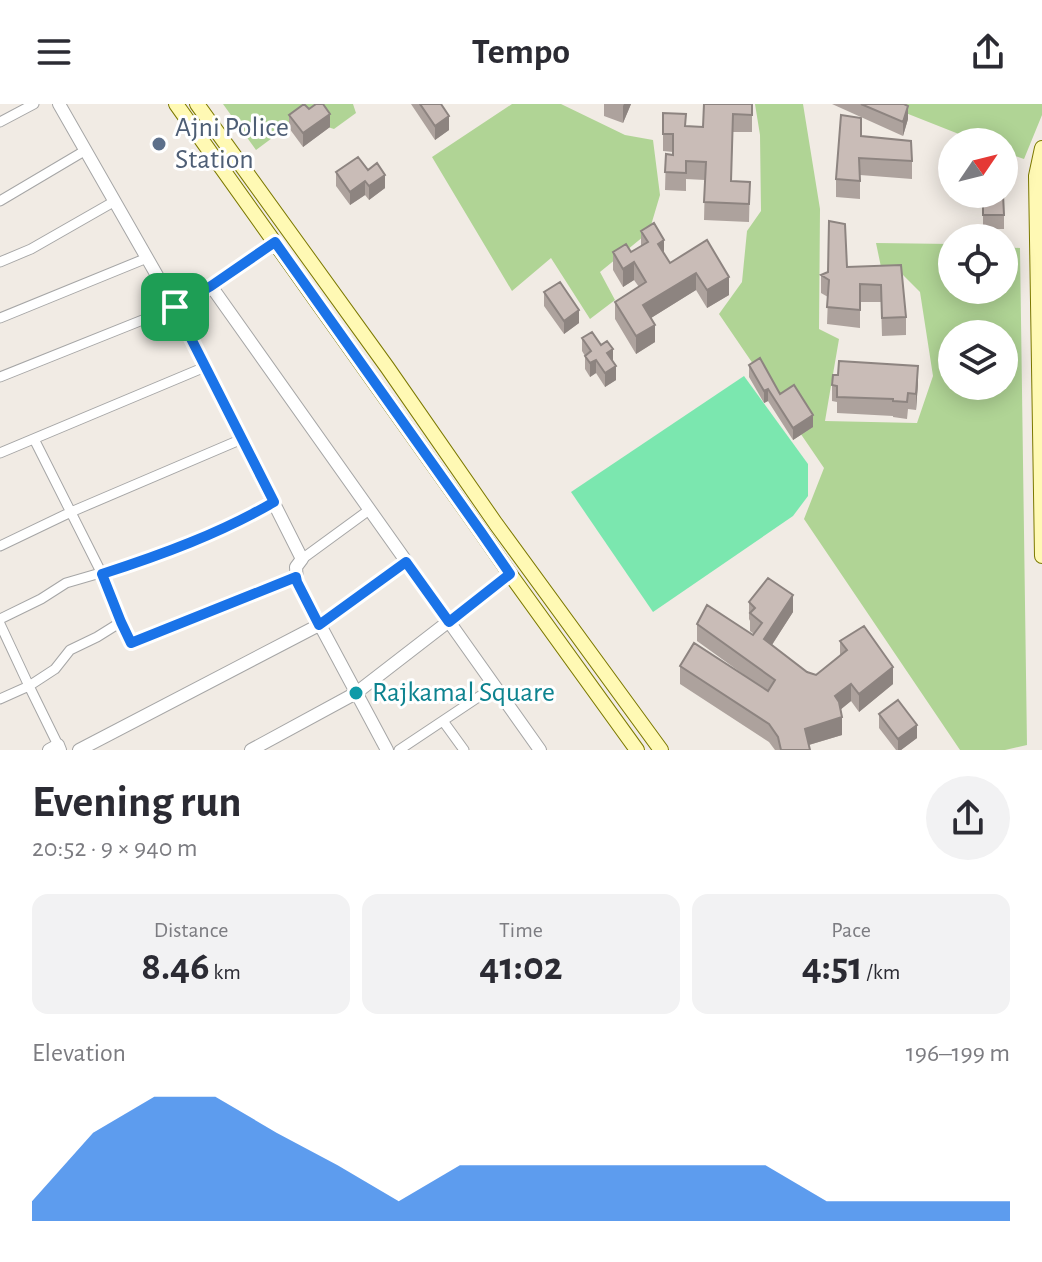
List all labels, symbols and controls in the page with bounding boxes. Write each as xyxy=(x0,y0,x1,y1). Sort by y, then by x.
icon: menu xyxy=(32,30,76,74)
icon: share xyxy=(966,30,1010,74)
text: Tempo xyxy=(472,34,570,70)
place label: Ajni Police Station xyxy=(175,114,289,174)
north arrow xyxy=(938,128,1018,208)
map controls xyxy=(938,128,1018,400)
marker: Ajni Police Station xyxy=(150,135,168,153)
button: locate xyxy=(938,224,1018,304)
pin xyxy=(141,273,209,341)
icon: arrive xyxy=(153,285,197,329)
button: layers xyxy=(938,320,1018,400)
place label: Rajkamal Square xyxy=(372,679,555,707)
marker: Rajkamal Square xyxy=(347,684,365,702)
button: share xyxy=(926,776,1010,860)
text: Evening run xyxy=(32,781,241,825)
text: 20:52 · 9 × 940 m xyxy=(32,835,198,861)
text: Distance xyxy=(154,919,228,941)
text: Time xyxy=(499,919,543,941)
text: Pace xyxy=(831,919,871,941)
text: 8.46 xyxy=(141,947,210,987)
text: 41:02 xyxy=(479,947,563,987)
text: 4:51 xyxy=(802,947,863,987)
text: km xyxy=(210,961,241,983)
text: /km xyxy=(863,961,900,983)
text: Elevation xyxy=(32,1040,126,1066)
text: 196–199 m xyxy=(906,1040,1010,1066)

